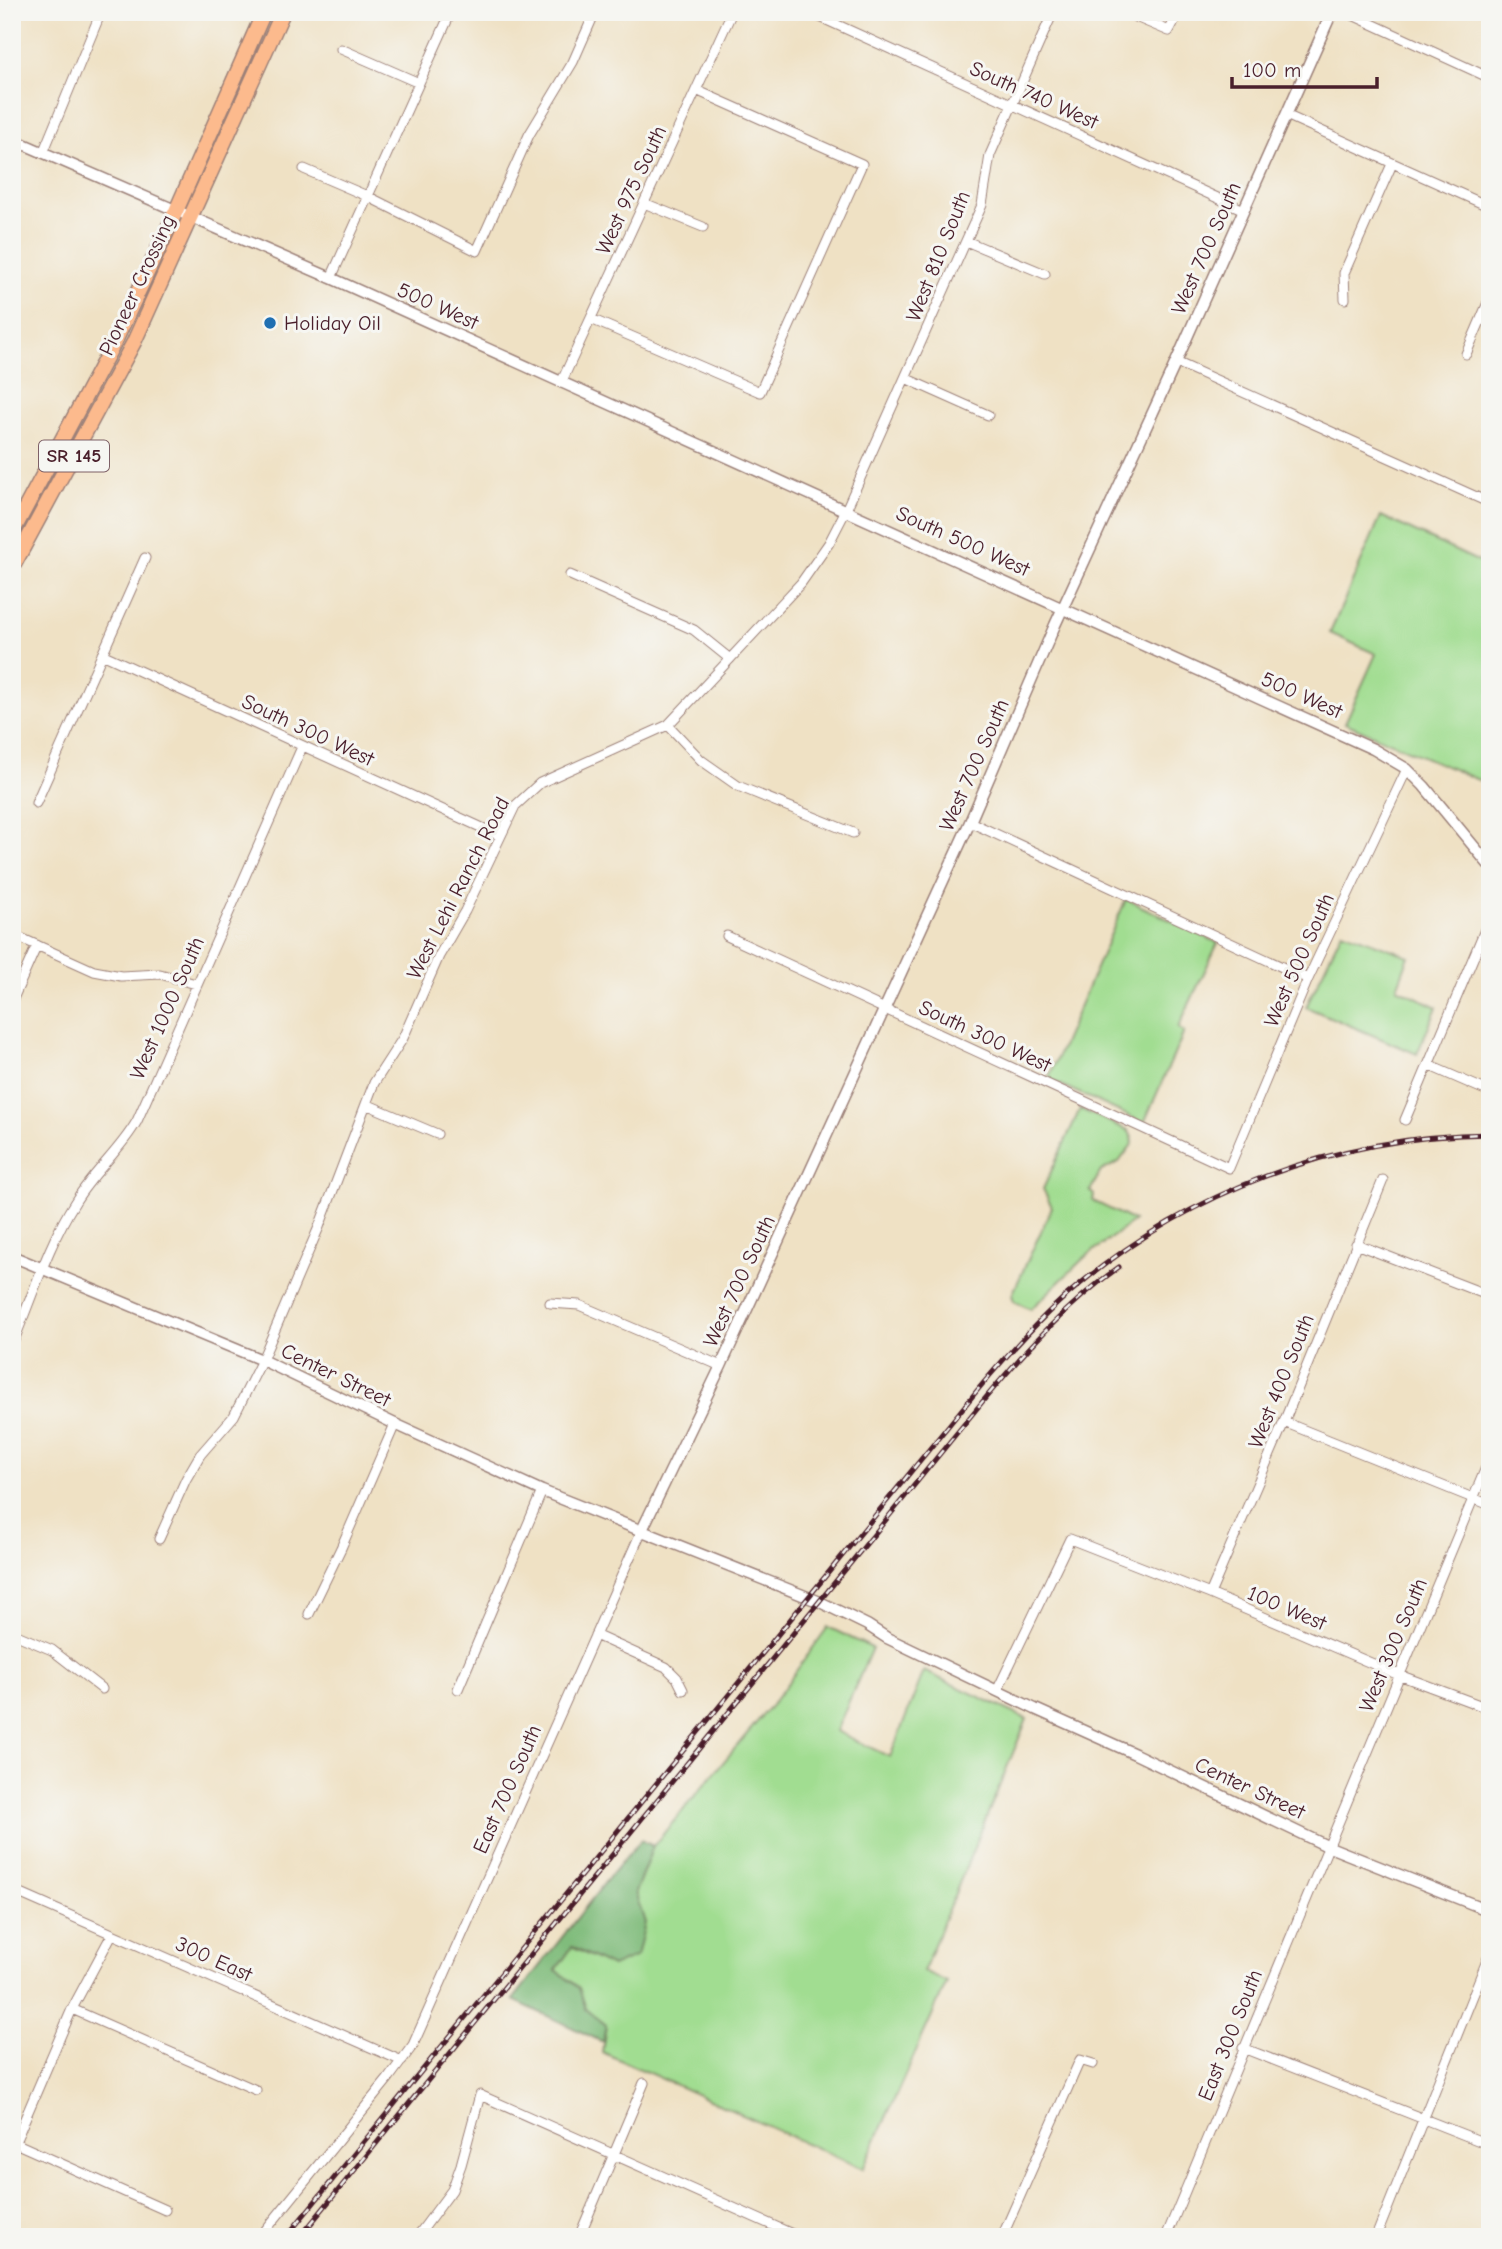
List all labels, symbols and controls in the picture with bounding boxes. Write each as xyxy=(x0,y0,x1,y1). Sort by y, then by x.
scale bar xyxy=(1232,46,1378,90)
street label: South 740 West xyxy=(966,56,1103,134)
text: 100 m xyxy=(1243,58,1301,82)
street label: West 975 South xyxy=(591,122,671,258)
street label: West 700 South xyxy=(1166,178,1246,318)
street label: West 810 South xyxy=(901,187,975,325)
street label: Pioneer Crossing xyxy=(94,211,180,359)
street label: 500 West xyxy=(394,278,483,335)
place label: Holiday Oil xyxy=(284,311,381,335)
marker: Holiday Oil xyxy=(262,315,278,331)
road number: SR 145 xyxy=(39,440,109,471)
street label: South 500 West xyxy=(892,501,1034,582)
street label: 500 West xyxy=(1258,667,1347,724)
street label: South 300 West xyxy=(238,689,379,772)
street label: West 700 South xyxy=(934,695,1014,835)
street label: West Lehi Ranch Road xyxy=(402,793,514,983)
street label: West 500 South xyxy=(1259,889,1339,1031)
street label: West 1000 South xyxy=(125,933,209,1083)
street label: South 300 West xyxy=(915,995,1056,1078)
street label: West 700 South xyxy=(698,1211,780,1351)
street label: West 400 South xyxy=(1243,1310,1319,1452)
street label: Center Street xyxy=(277,1338,396,1412)
street label: West 300 South xyxy=(1354,1575,1432,1715)
street label: 100 West xyxy=(1244,1581,1331,1636)
street label: East 700 South xyxy=(468,1721,546,1857)
street label: Center Street xyxy=(1191,1752,1310,1824)
street label: 300 East xyxy=(172,1931,257,1987)
street label: East 300 South xyxy=(1193,1966,1267,2104)

